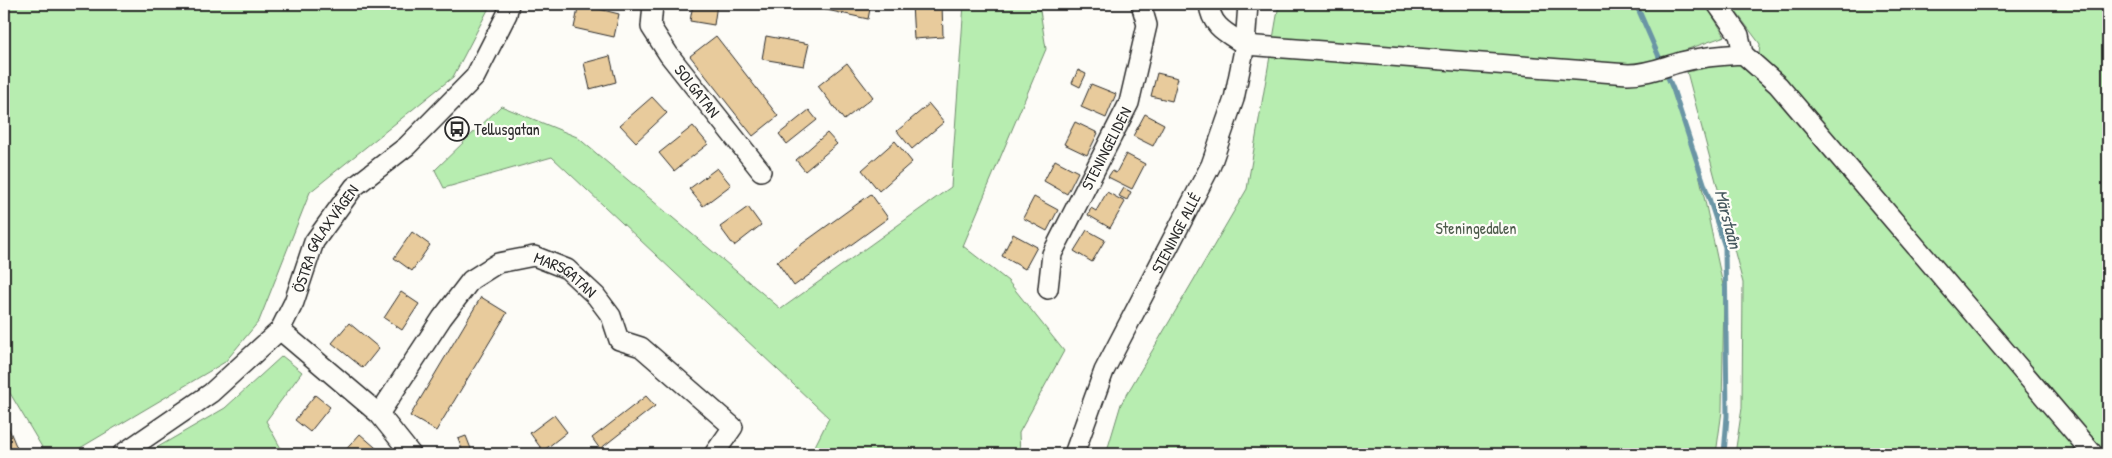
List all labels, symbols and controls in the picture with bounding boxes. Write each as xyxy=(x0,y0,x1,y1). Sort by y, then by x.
street label: SOLGATAN xyxy=(670,60,725,122)
street label: STENINGELIDEN xyxy=(1076,103,1136,193)
bus stop icon: Tellusgatan xyxy=(444,116,470,142)
place label: Tellusgatan xyxy=(474,118,540,140)
street label: ÖSTRA GALAXVÄGEN xyxy=(287,180,363,295)
water label: Märstaån xyxy=(1709,187,1749,253)
street label: STENINGE ALLÉ xyxy=(1146,189,1206,277)
park label: Steningedalen xyxy=(1435,217,1517,239)
street label: MARSGATAN xyxy=(531,246,602,302)

